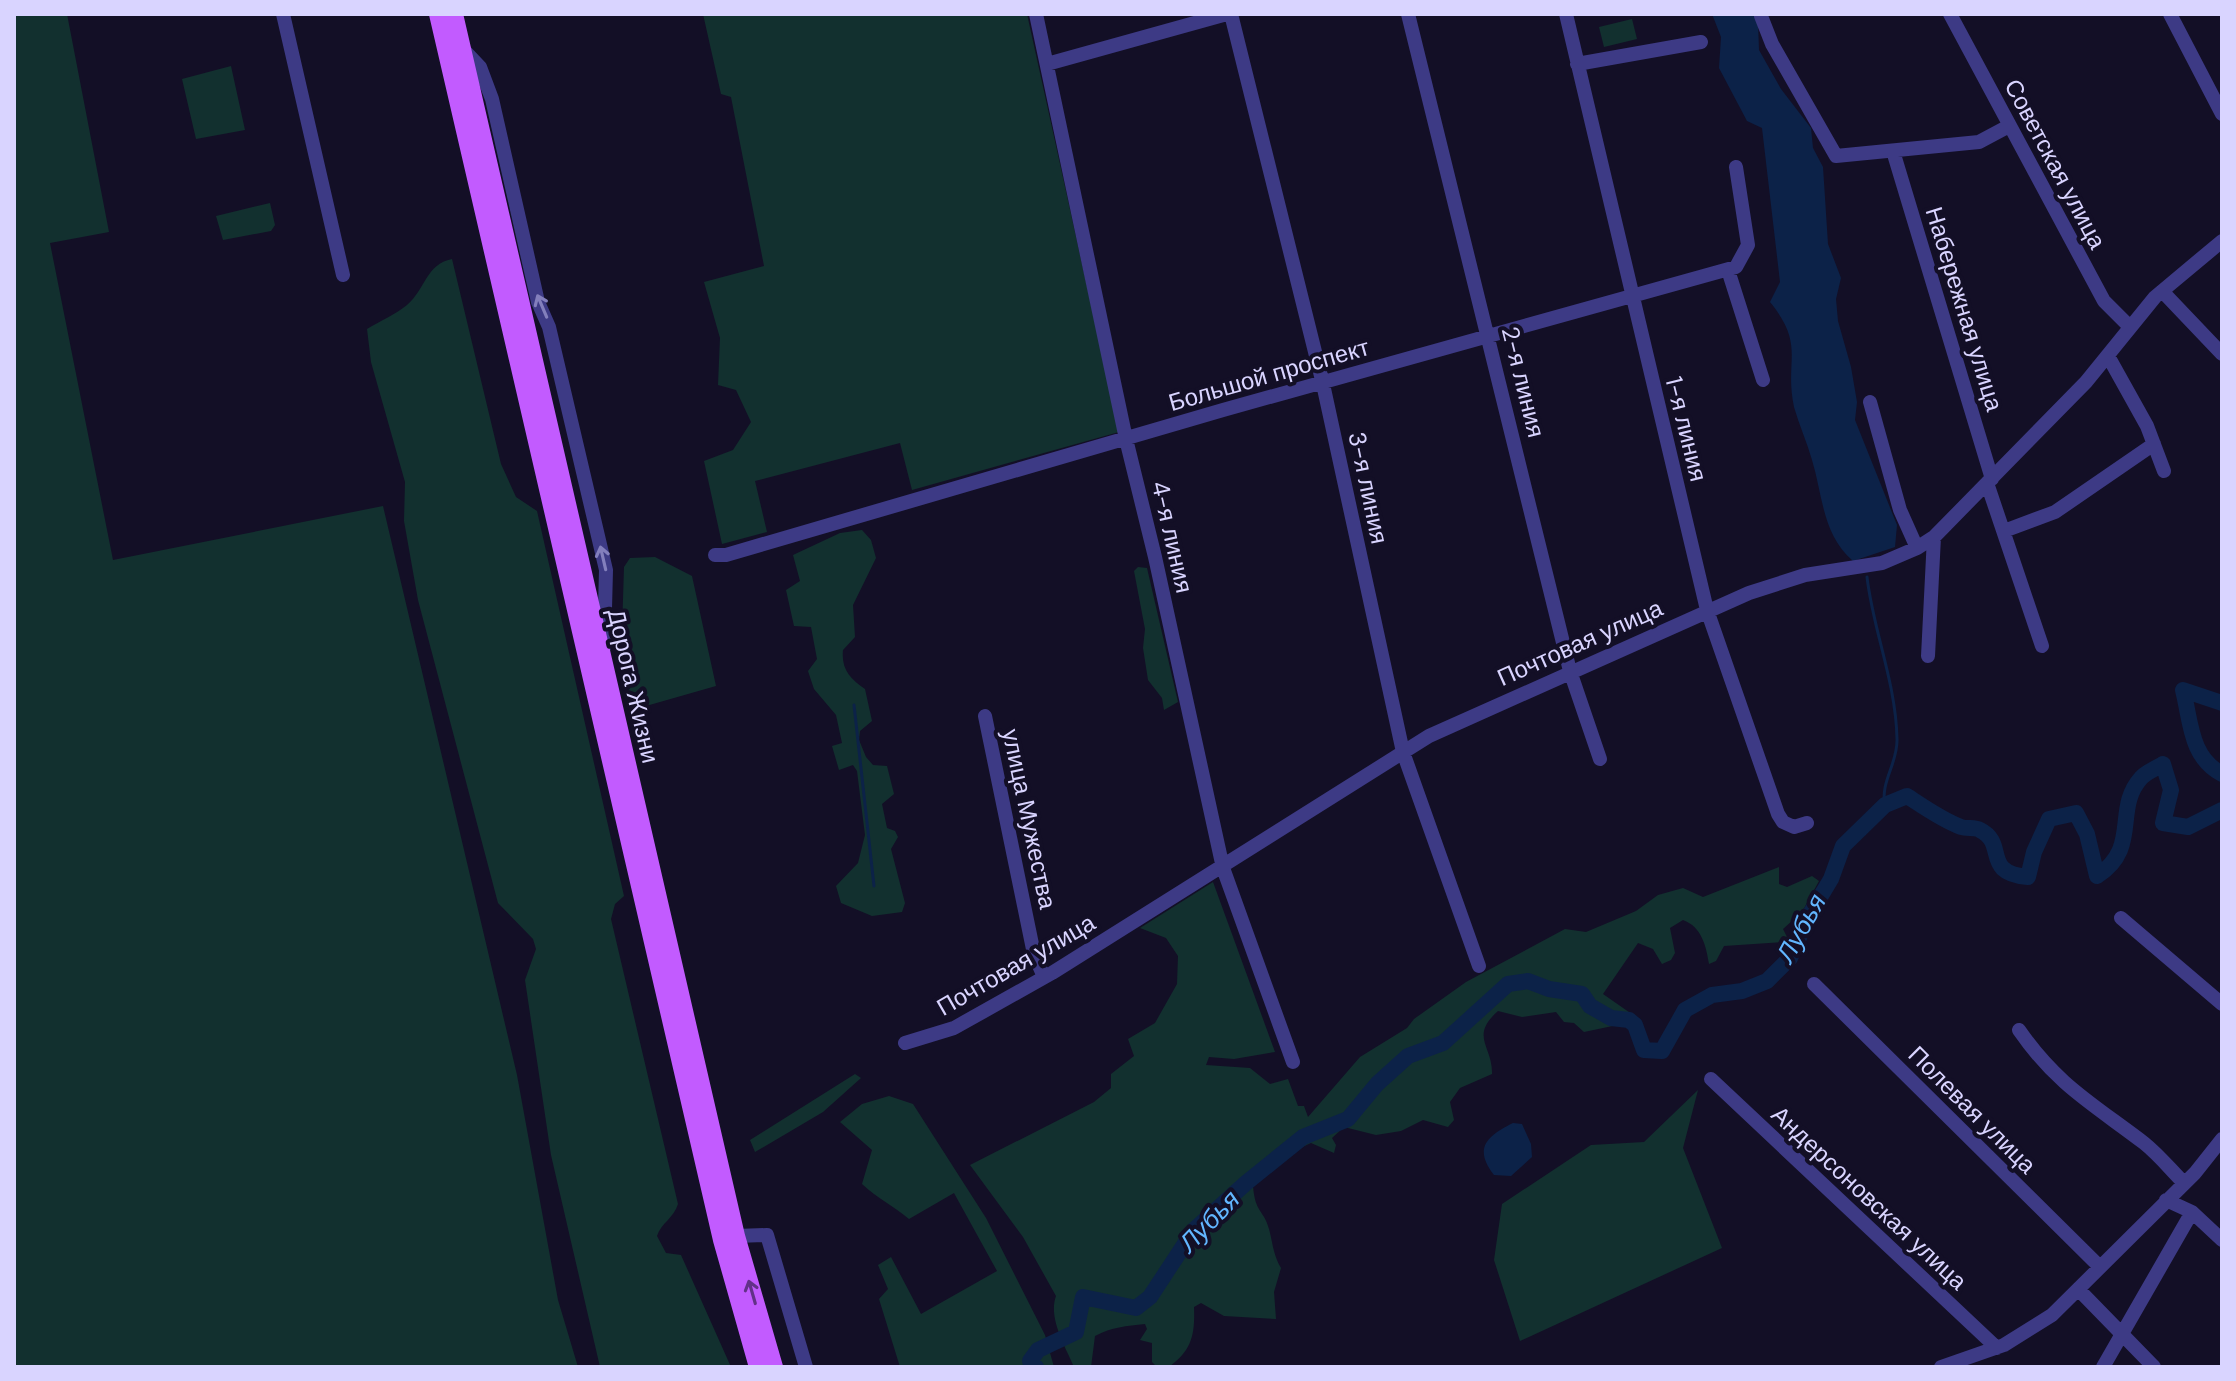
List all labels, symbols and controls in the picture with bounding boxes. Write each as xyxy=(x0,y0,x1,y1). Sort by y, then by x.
street label: Советская улица xyxy=(1998,73,2114,255)
street label: Набережная улица xyxy=(1919,203,2010,415)
one-way arrow xyxy=(533,294,548,319)
street label: 2-я линия xyxy=(1495,323,1552,441)
street label: Большой проспект xyxy=(1165,331,1373,418)
street label: 1-я линия xyxy=(1659,373,1714,485)
street label: 3-я линия xyxy=(1342,429,1395,547)
street label: 4-я линия xyxy=(1145,478,1200,596)
one-way arrow xyxy=(594,546,609,572)
street label: Почтовая улица xyxy=(1492,592,1668,693)
street label: Дорога Жизни xyxy=(601,606,666,766)
street label: улица Мужества xyxy=(995,726,1064,912)
water label: Лубья xyxy=(1767,887,1834,970)
street label: Почтовая улица xyxy=(931,906,1101,1022)
street label: Полевая улица xyxy=(1902,1039,2043,1181)
street label: Андерсоновская улица xyxy=(1765,1099,1974,1297)
water label: Лубья xyxy=(1170,1183,1247,1261)
one-way arrow xyxy=(744,1280,758,1305)

